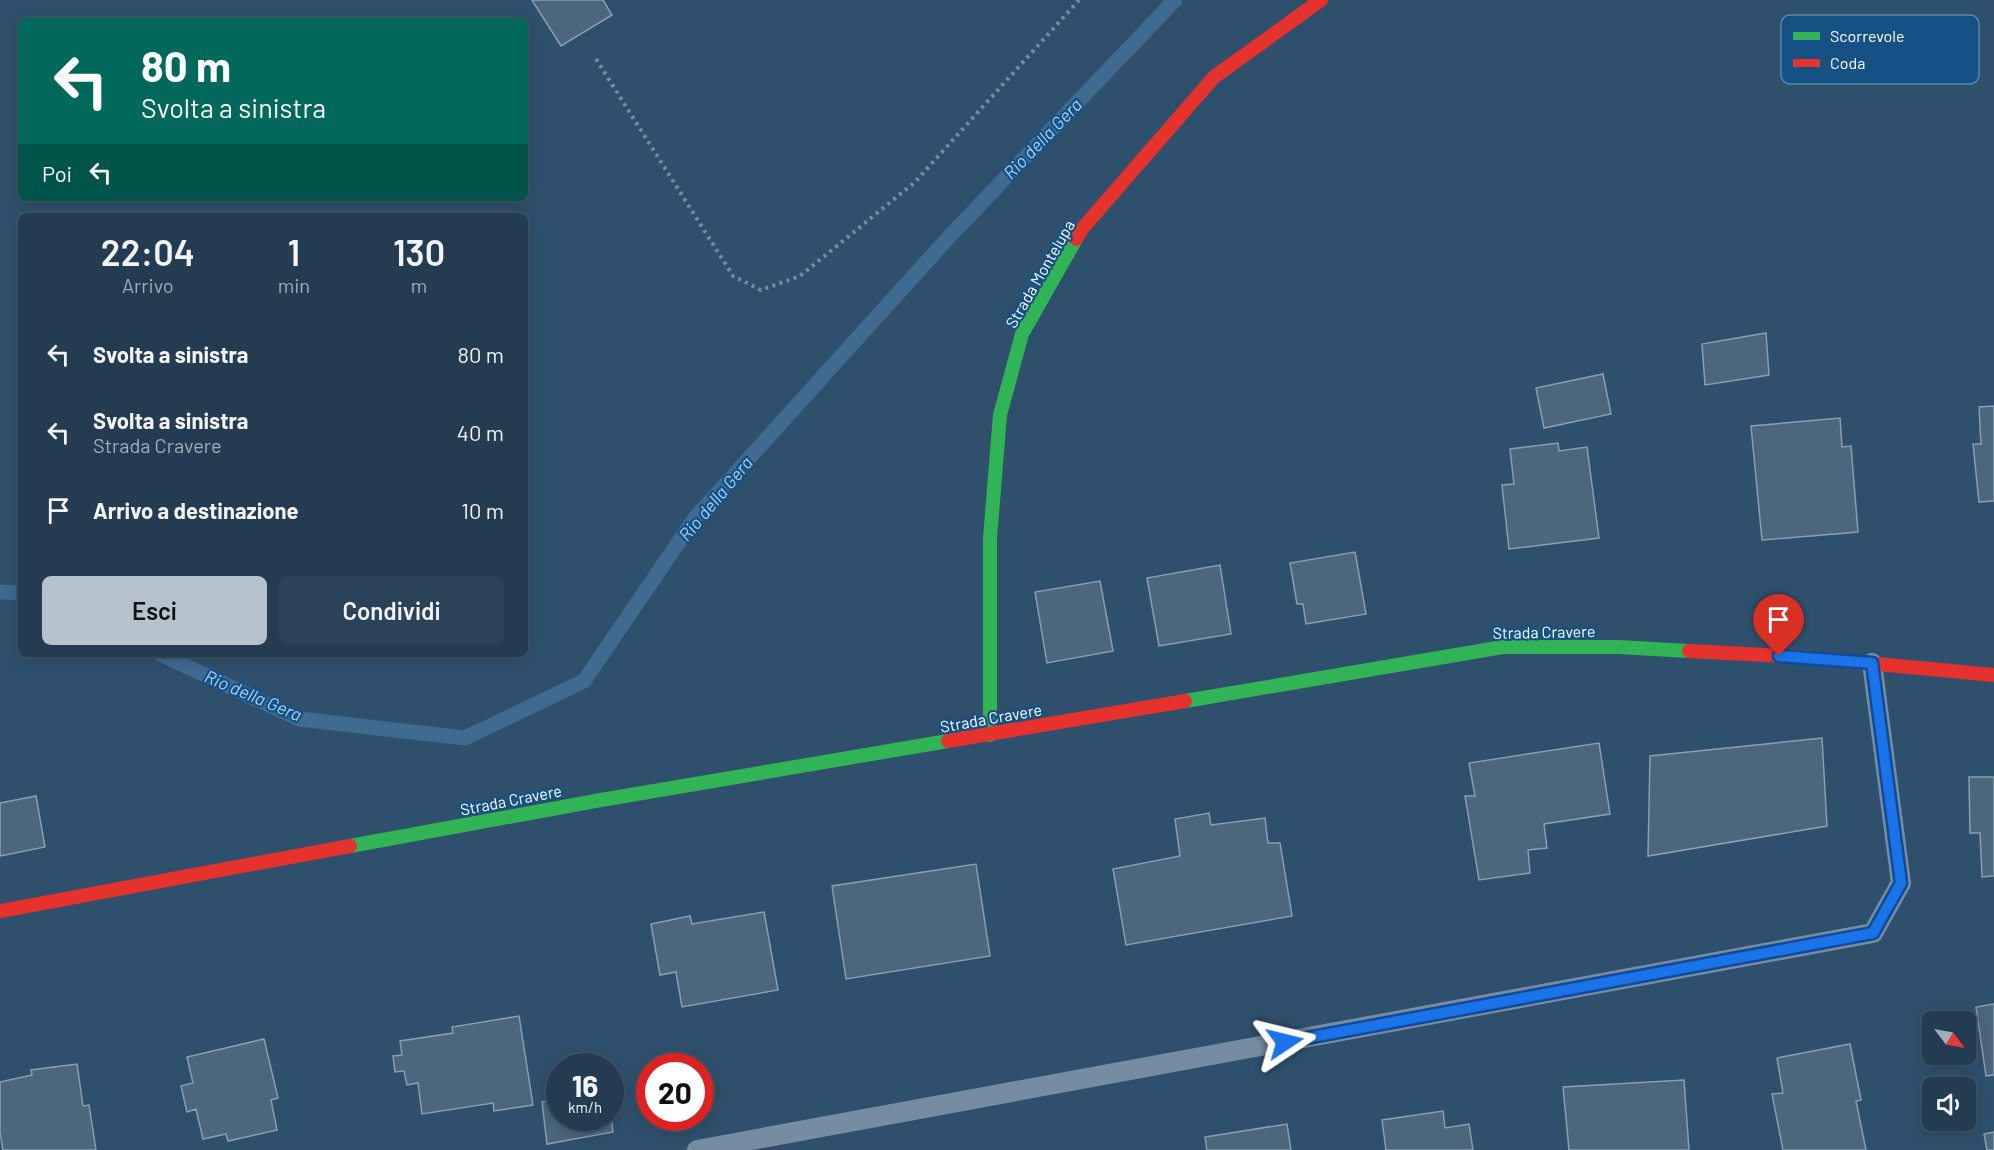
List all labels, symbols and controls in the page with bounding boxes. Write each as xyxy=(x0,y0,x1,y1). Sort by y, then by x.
legend xyxy=(1781,15,1979,84)
text: Scorrevole xyxy=(1830,26,1904,45)
text: 80 m xyxy=(141,40,231,90)
icon: left xyxy=(42,42,120,120)
text: Coda xyxy=(1830,53,1865,72)
text: Svolta a sinistra xyxy=(141,91,326,123)
water label: Rio della Gera xyxy=(998,93,1086,183)
icon: left xyxy=(84,156,117,189)
text: Poi xyxy=(42,160,72,186)
street label: Strada Montelupa xyxy=(1001,216,1078,331)
text: 22:04 xyxy=(101,230,195,273)
text: 1 xyxy=(287,230,300,273)
text: 130 xyxy=(393,230,445,273)
text: Arrivo xyxy=(122,273,174,297)
text: min xyxy=(278,273,310,297)
text: m xyxy=(411,273,427,297)
icon: left xyxy=(42,338,75,371)
text: Svolta a sinistra xyxy=(93,341,248,367)
text: 80 m xyxy=(458,341,504,367)
text: Svolta a sinistra xyxy=(93,407,248,433)
icon: left xyxy=(42,416,75,449)
text: 40 m xyxy=(457,419,504,445)
text: Strada Cravere xyxy=(93,433,222,457)
water label: Rio della Gera xyxy=(673,452,757,545)
icon: arrive xyxy=(42,494,75,527)
text: Arrivo a destinazione xyxy=(93,497,299,523)
text: 10 m xyxy=(461,497,504,523)
button: Esci xyxy=(42,576,267,645)
button: Condividi xyxy=(279,576,504,645)
pin xyxy=(1753,594,1804,656)
icon: arrive xyxy=(1762,603,1795,636)
street label: Strada Cravere xyxy=(1492,621,1596,642)
water label: Rio della Gera xyxy=(201,665,305,725)
street label: Strada Cravere xyxy=(939,699,1043,736)
street label: Strada Cravere xyxy=(459,780,563,819)
position arrow xyxy=(1253,1010,1317,1074)
north arrow xyxy=(1922,1011,1976,1065)
map controls xyxy=(1922,1011,1976,1131)
speed limit sign: 20 xyxy=(636,1053,714,1131)
text: 16 xyxy=(572,1067,598,1103)
button: sound xyxy=(1922,1077,1976,1131)
text: km/h xyxy=(568,1098,602,1116)

